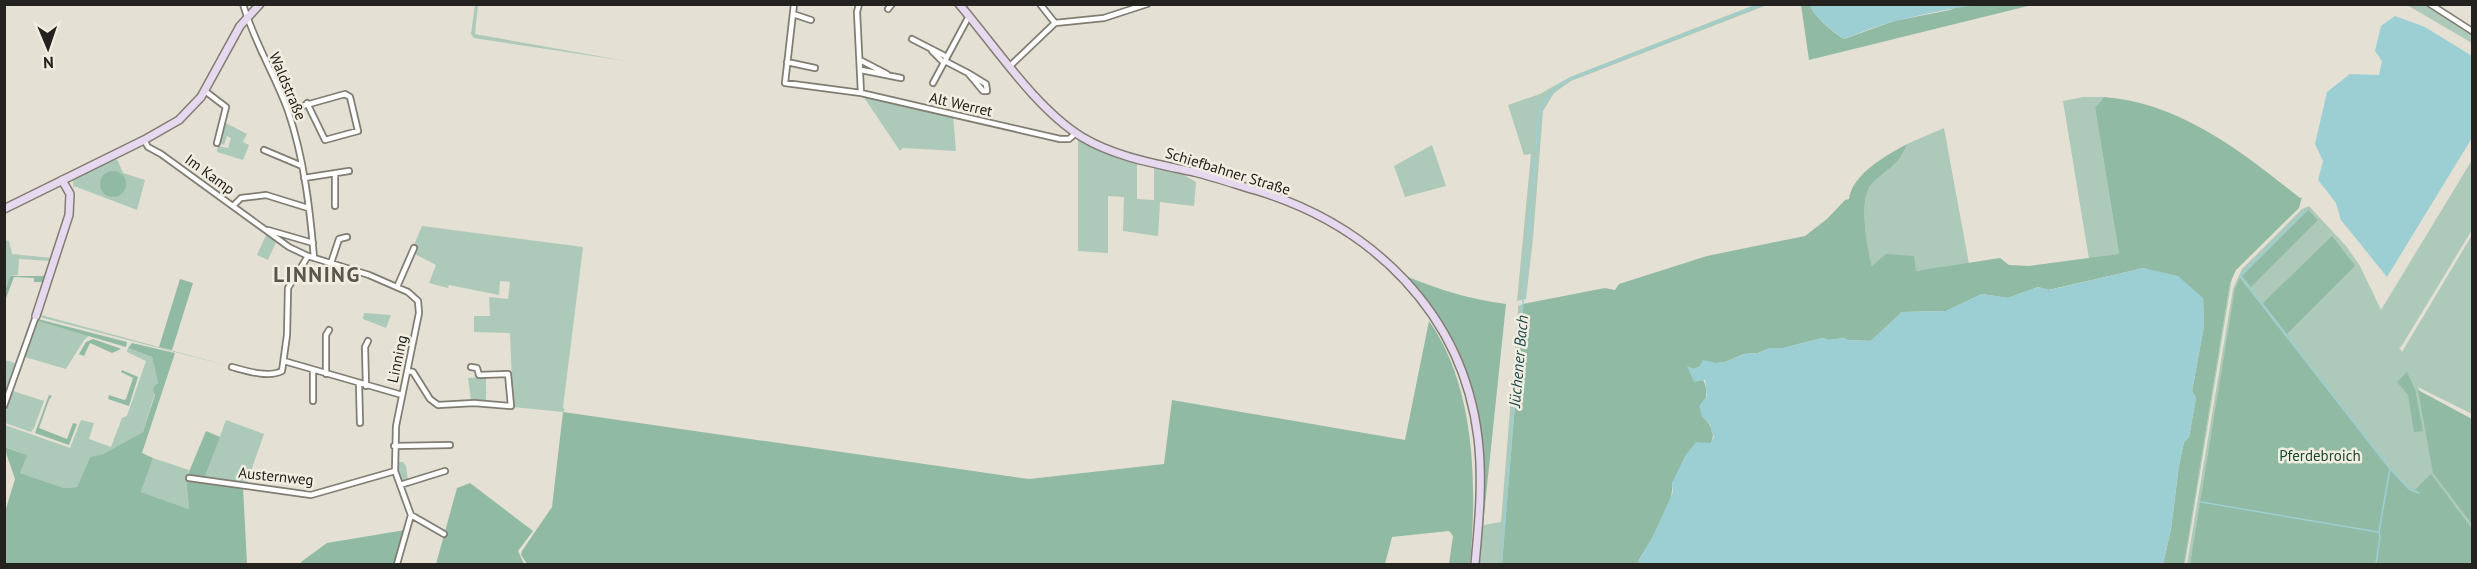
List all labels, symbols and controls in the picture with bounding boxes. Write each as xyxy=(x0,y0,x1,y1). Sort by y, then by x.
north arrow xyxy=(18,18,78,78)
street label: Waldstraße xyxy=(265,49,311,123)
text: N xyxy=(43,53,54,73)
street label: Alt Werret xyxy=(928,88,994,120)
street label: Schiefbahner Straße xyxy=(1163,143,1293,199)
street label: Im Kamp xyxy=(181,150,239,198)
district label: LINNING xyxy=(273,261,361,288)
water label: Jüchener Bach xyxy=(1504,314,1532,409)
street label: Linning xyxy=(383,333,411,385)
park label: Pferdebroich xyxy=(2279,446,2361,465)
street label: Austernweg xyxy=(238,463,314,489)

